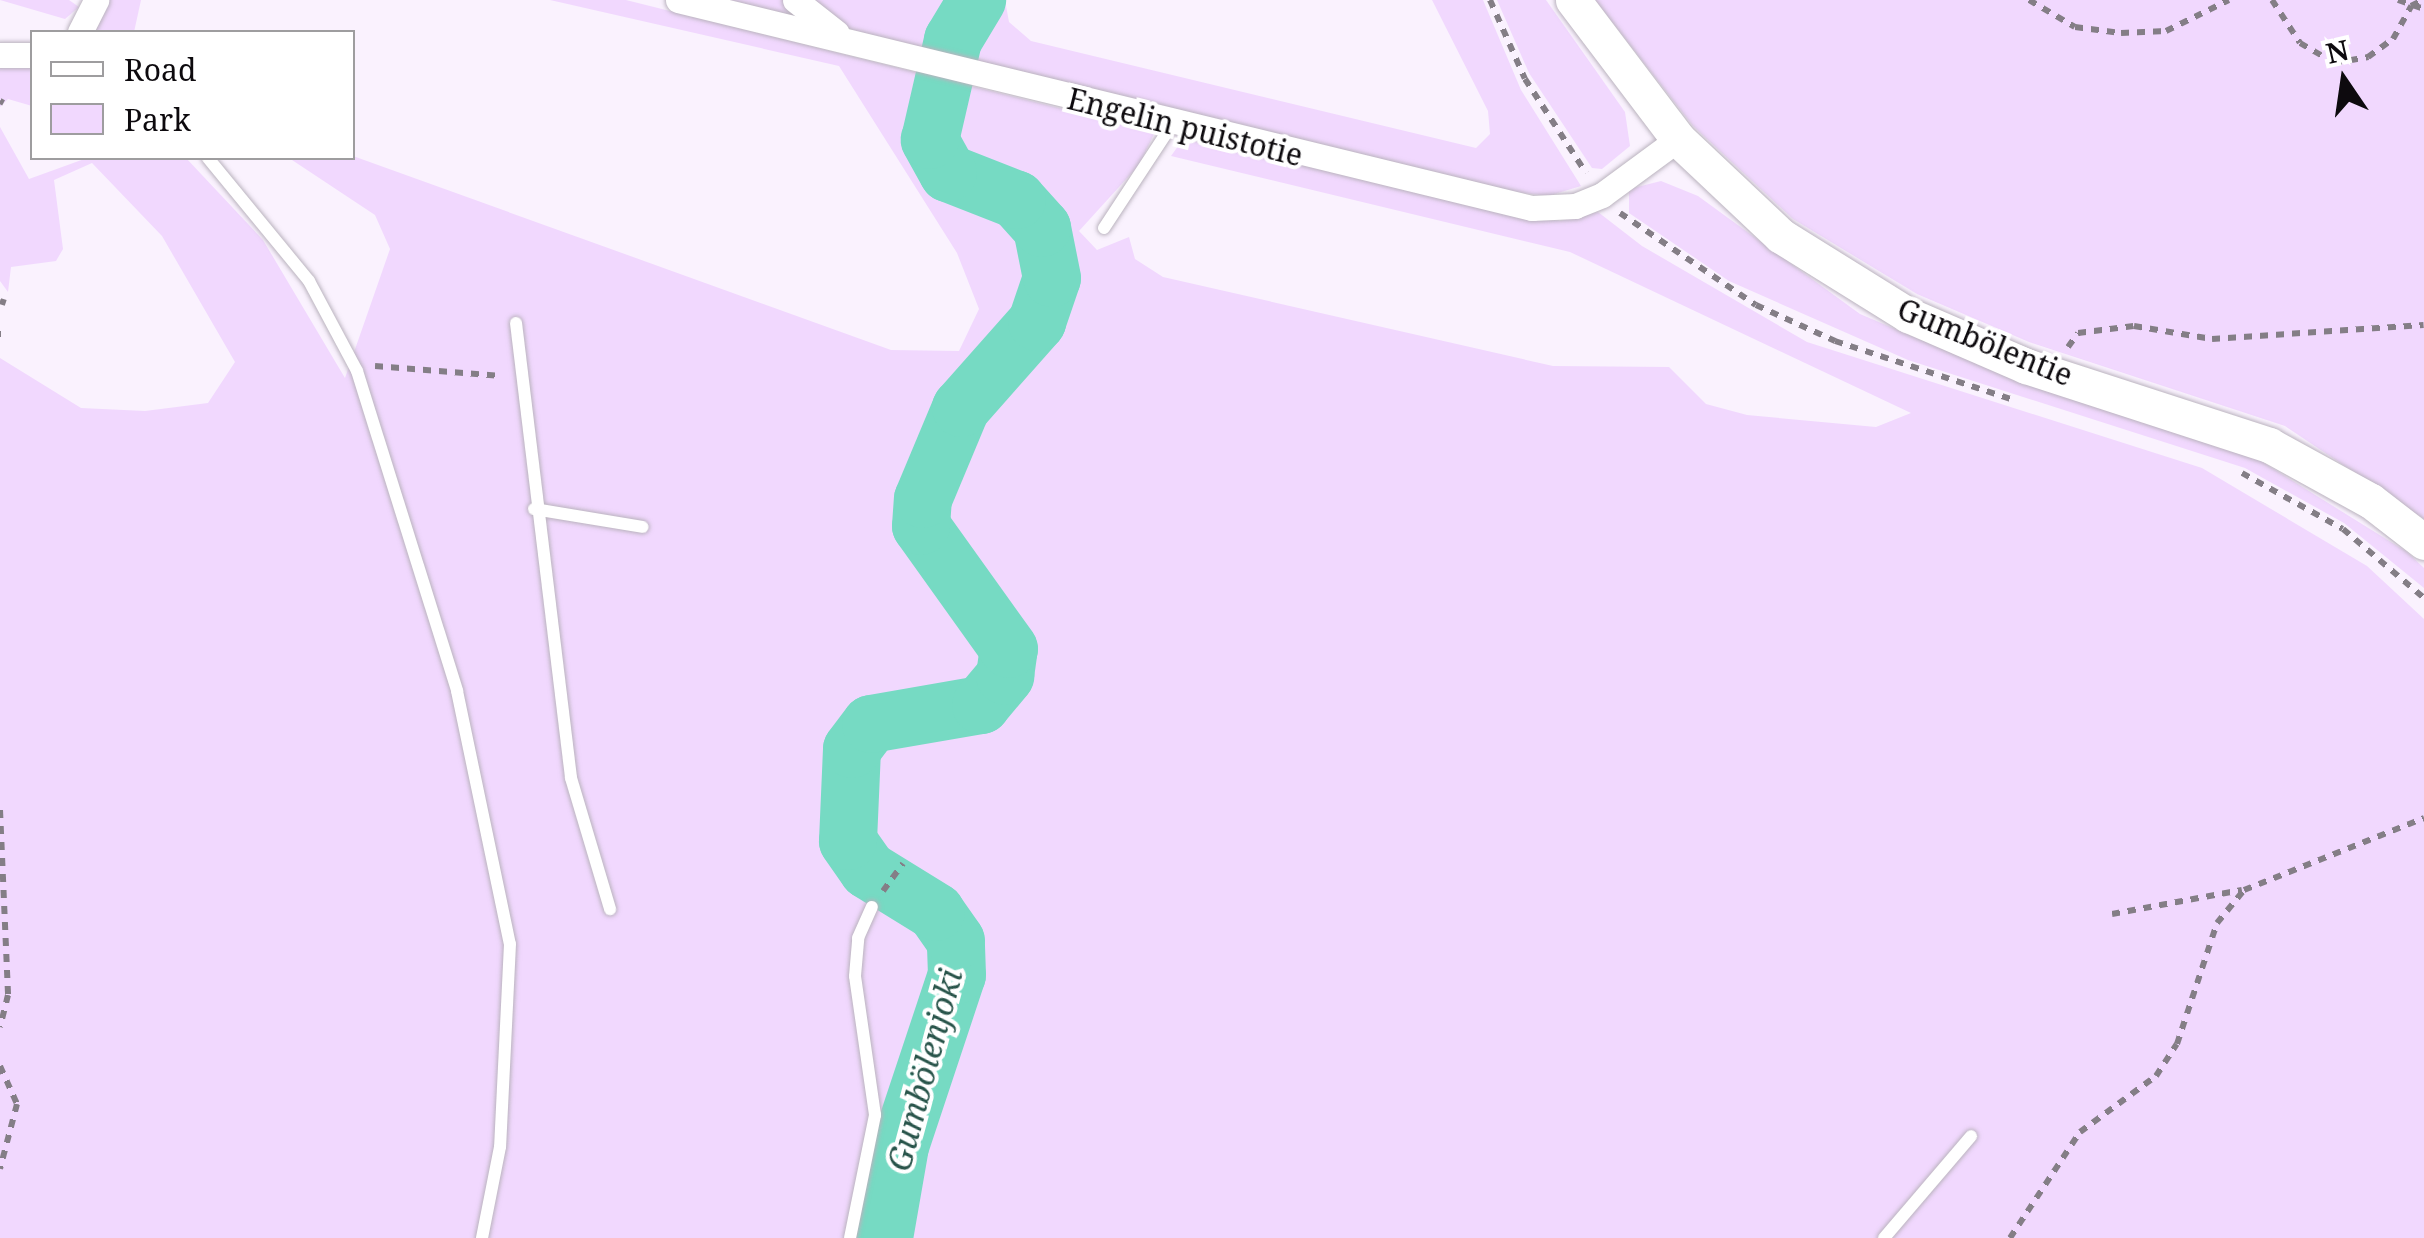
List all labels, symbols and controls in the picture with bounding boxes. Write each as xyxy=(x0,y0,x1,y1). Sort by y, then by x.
legend xyxy=(30,30,355,160)
north arrow xyxy=(2294,30,2394,130)
text: N xyxy=(2322,30,2352,72)
text: Road xyxy=(124,49,196,90)
street label: Engelin puistotie xyxy=(1064,80,1306,174)
text: Park xyxy=(124,99,191,140)
street label: Gumbölentie xyxy=(1892,291,2078,393)
water label: Gumbölenjoki xyxy=(880,965,970,1175)

